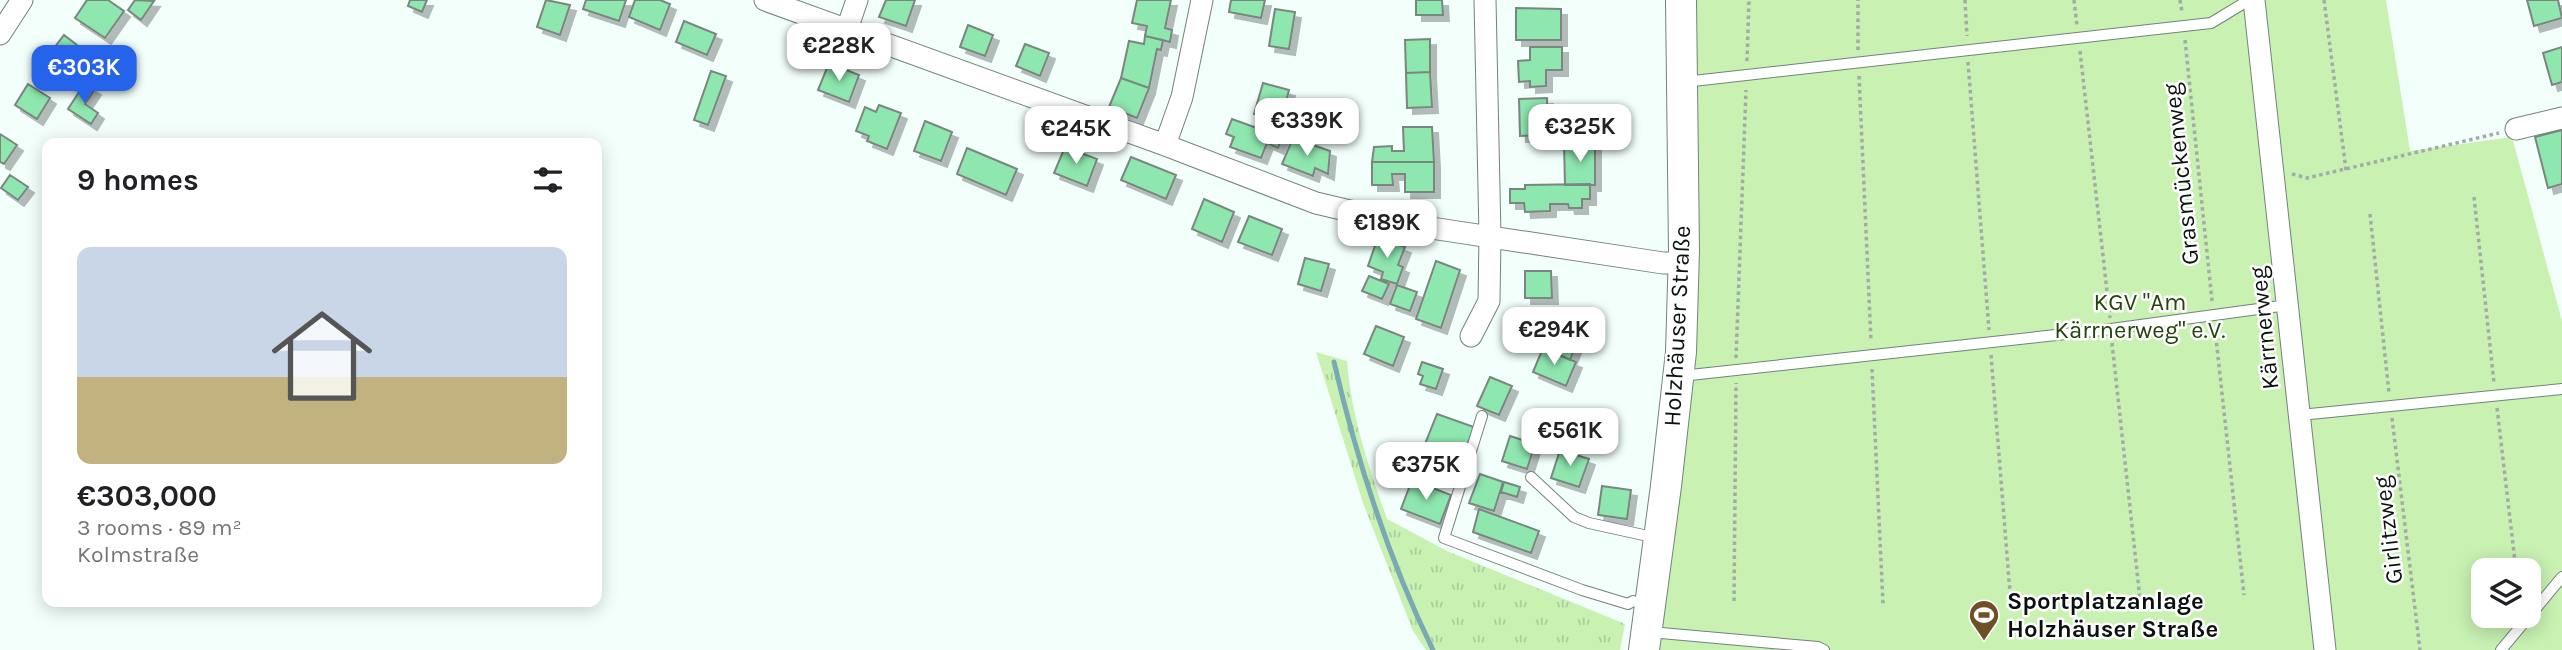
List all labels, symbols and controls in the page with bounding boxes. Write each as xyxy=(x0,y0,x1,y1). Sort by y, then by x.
pin: €228K xyxy=(790,24,888,83)
text: €228K xyxy=(803,32,875,59)
pin: €303K xyxy=(35,46,133,105)
text: €303K xyxy=(48,54,120,81)
street label: Grasmückenweg xyxy=(2157,81,2204,266)
pin: €339K xyxy=(1258,99,1356,158)
pin: €325K xyxy=(1531,104,1629,164)
pin: €245K xyxy=(1027,106,1125,166)
text: €339K xyxy=(1271,107,1343,134)
text: €325K xyxy=(1544,113,1616,140)
text: €245K xyxy=(1041,115,1111,142)
icon: filters xyxy=(529,161,567,199)
text: 9 homes xyxy=(77,162,199,198)
pin: €189K xyxy=(1338,201,1436,260)
text: €189K xyxy=(1354,209,1420,236)
street label: Holzhäuser Straße xyxy=(1658,225,1696,427)
street label: Kärrnerweg xyxy=(2244,264,2284,391)
park label: KGV "Am Kärrnerweg" e.V. xyxy=(2054,288,2226,344)
icon: home xyxy=(259,293,385,419)
pin: €294K xyxy=(1505,308,1603,367)
text: €294K xyxy=(1518,316,1590,343)
pin: €561K xyxy=(1521,408,1619,468)
text: €561K xyxy=(1537,417,1603,444)
pin: €375K xyxy=(1377,442,1475,502)
text: €375K xyxy=(1392,451,1460,478)
street label: Girlitzweg xyxy=(2367,474,2409,586)
text: €303,000 xyxy=(77,478,217,514)
text: 3 rooms · 89 m² xyxy=(77,514,242,541)
text: Kolmstraße xyxy=(77,541,199,568)
map controls xyxy=(2471,558,2541,628)
button: layers xyxy=(2471,558,2541,628)
place label: Sportplatzanlage Holzhäuser Straße xyxy=(2007,587,2218,643)
sports icon: Sportplatzanlage Holzhäuser Straße xyxy=(1967,598,2001,642)

